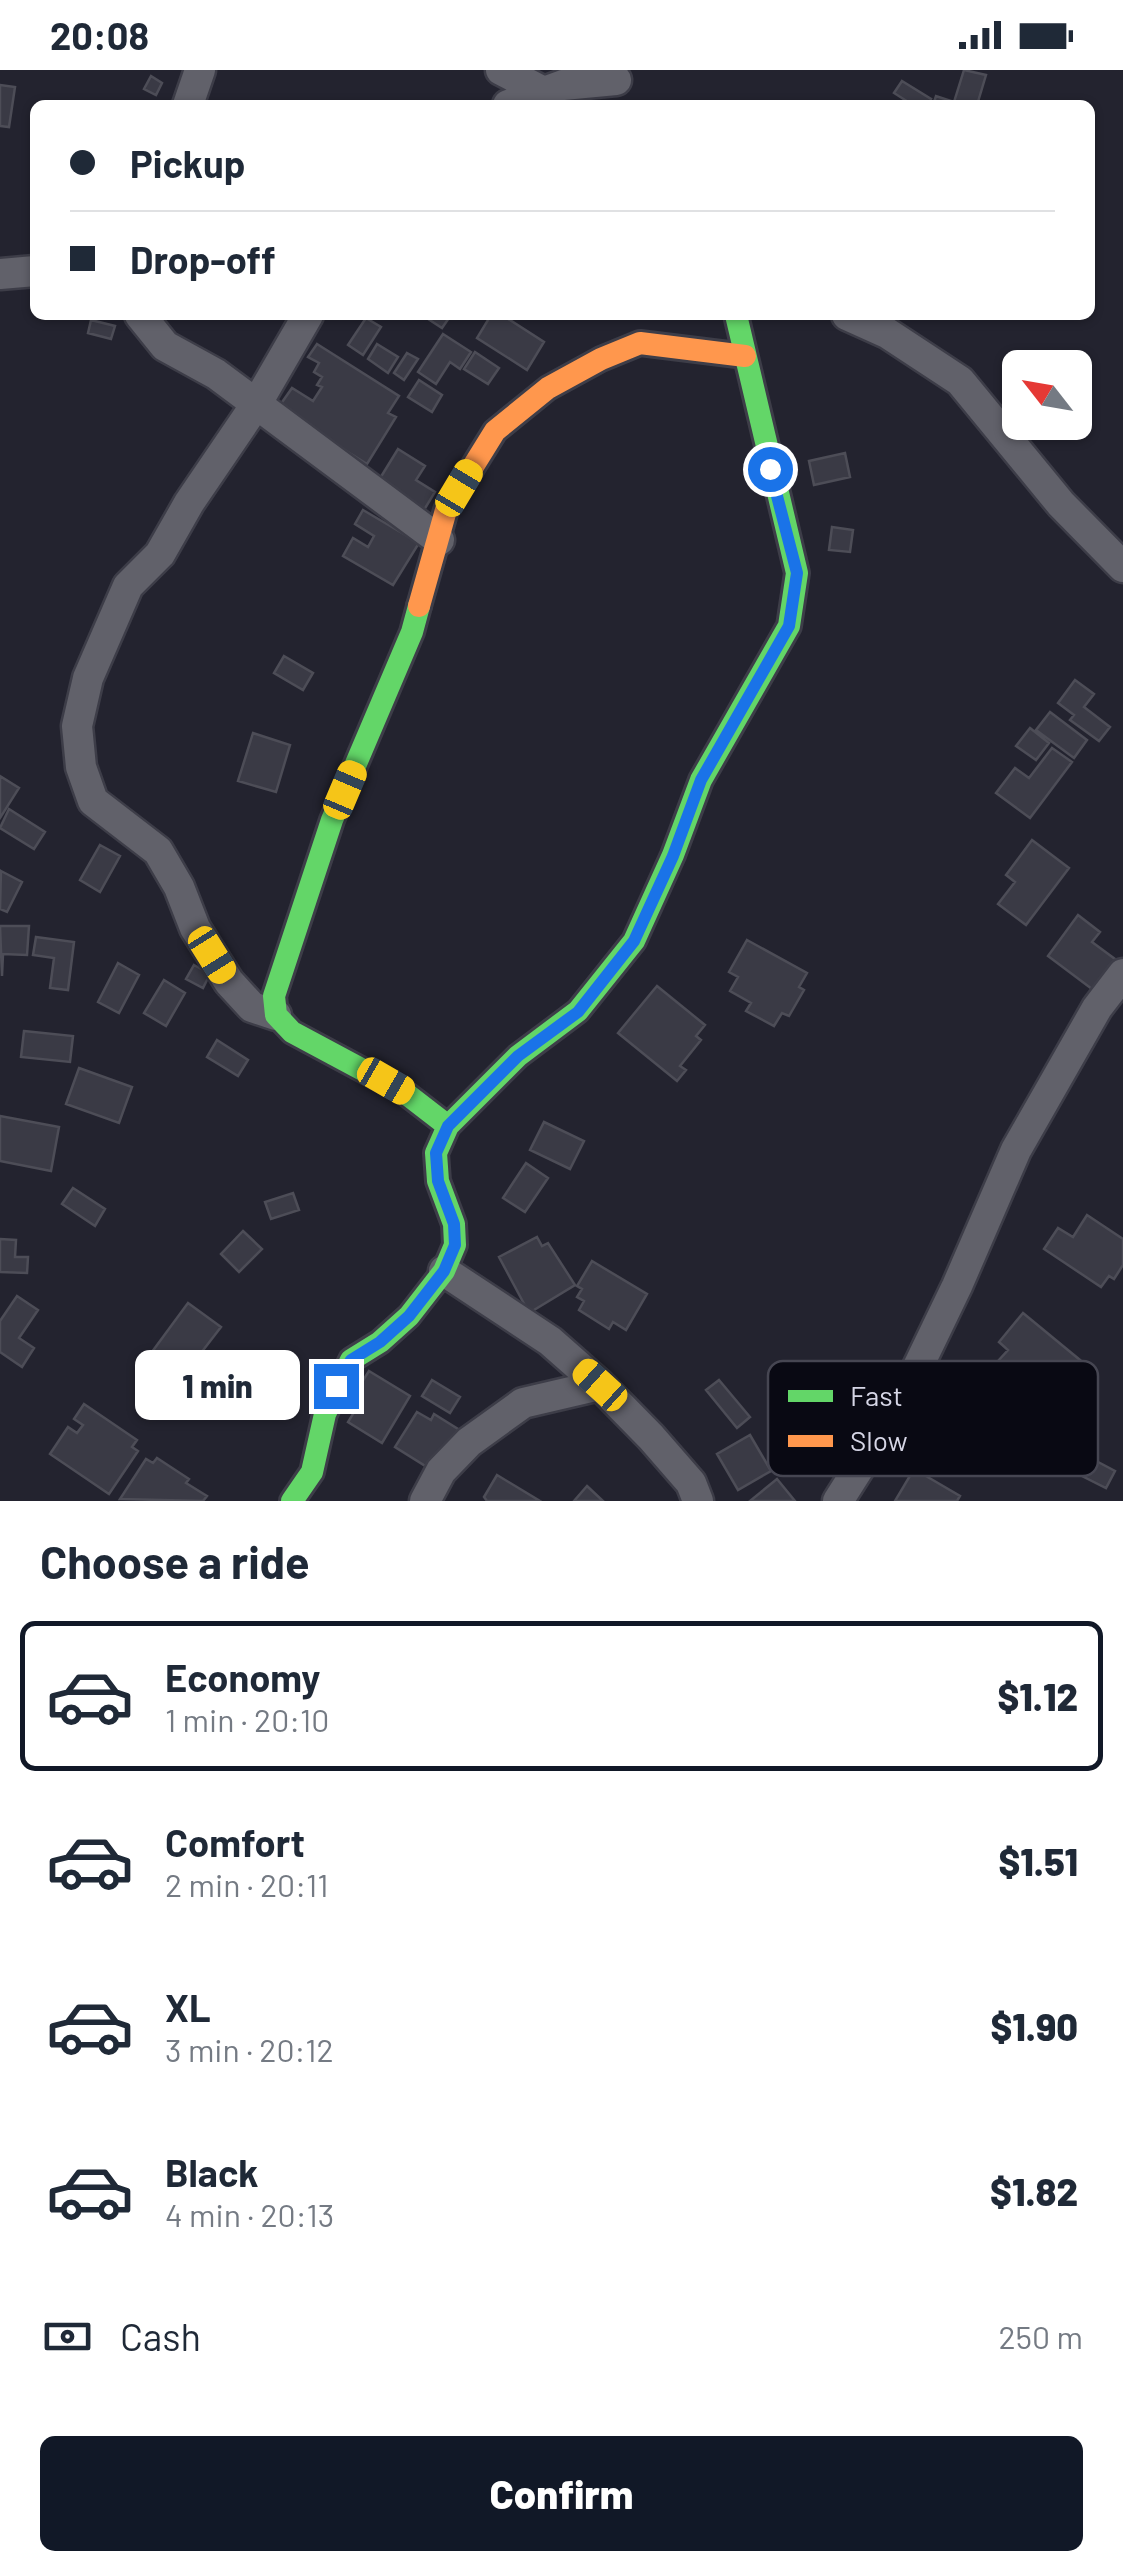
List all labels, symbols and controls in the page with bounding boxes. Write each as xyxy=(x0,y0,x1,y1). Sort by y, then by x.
text: 20:08 xyxy=(50,12,149,58)
text: Pickup xyxy=(130,140,245,186)
text: Drop-off xyxy=(130,236,276,282)
north arrow xyxy=(1002,350,1092,440)
map controls xyxy=(1002,350,1092,440)
route start xyxy=(748,447,793,492)
car xyxy=(431,455,487,521)
car xyxy=(319,757,371,823)
car xyxy=(183,922,241,988)
car xyxy=(353,1053,419,1109)
callout: 1 min xyxy=(136,1351,301,1421)
car xyxy=(568,1354,632,1416)
legend xyxy=(768,1361,1098,1476)
route end xyxy=(314,1364,359,1409)
text: 1 min xyxy=(182,1366,253,1404)
text: Fast xyxy=(850,1378,903,1412)
text: Slow xyxy=(850,1423,908,1457)
text: Choose a ride xyxy=(40,1534,310,1588)
icon: car xyxy=(45,1651,135,1741)
text: Economy xyxy=(165,1654,320,1700)
text: $1.12 xyxy=(997,1673,1078,1719)
text: 1 min · 20:10 xyxy=(165,1700,329,1738)
icon: car xyxy=(45,1816,135,1906)
text: Comfort xyxy=(165,1819,305,1865)
text: $1.51 xyxy=(998,1838,1078,1884)
text: 2 min · 20:11 xyxy=(165,1865,329,1903)
icon: car xyxy=(45,1981,135,2071)
text: XL xyxy=(165,1984,211,2030)
text: $1.90 xyxy=(990,2003,1078,2049)
text: 3 min · 20:12 xyxy=(165,2030,334,2068)
icon: car xyxy=(45,2146,135,2236)
text: Black xyxy=(165,2149,259,2195)
text: $1.82 xyxy=(990,2168,1078,2214)
text: 4 min · 20:13 xyxy=(165,2195,334,2233)
icon: cash xyxy=(40,2309,95,2364)
text: Cash xyxy=(120,2313,201,2359)
text: 250 m xyxy=(998,2317,1083,2355)
button: Confirm xyxy=(40,2436,1083,2551)

